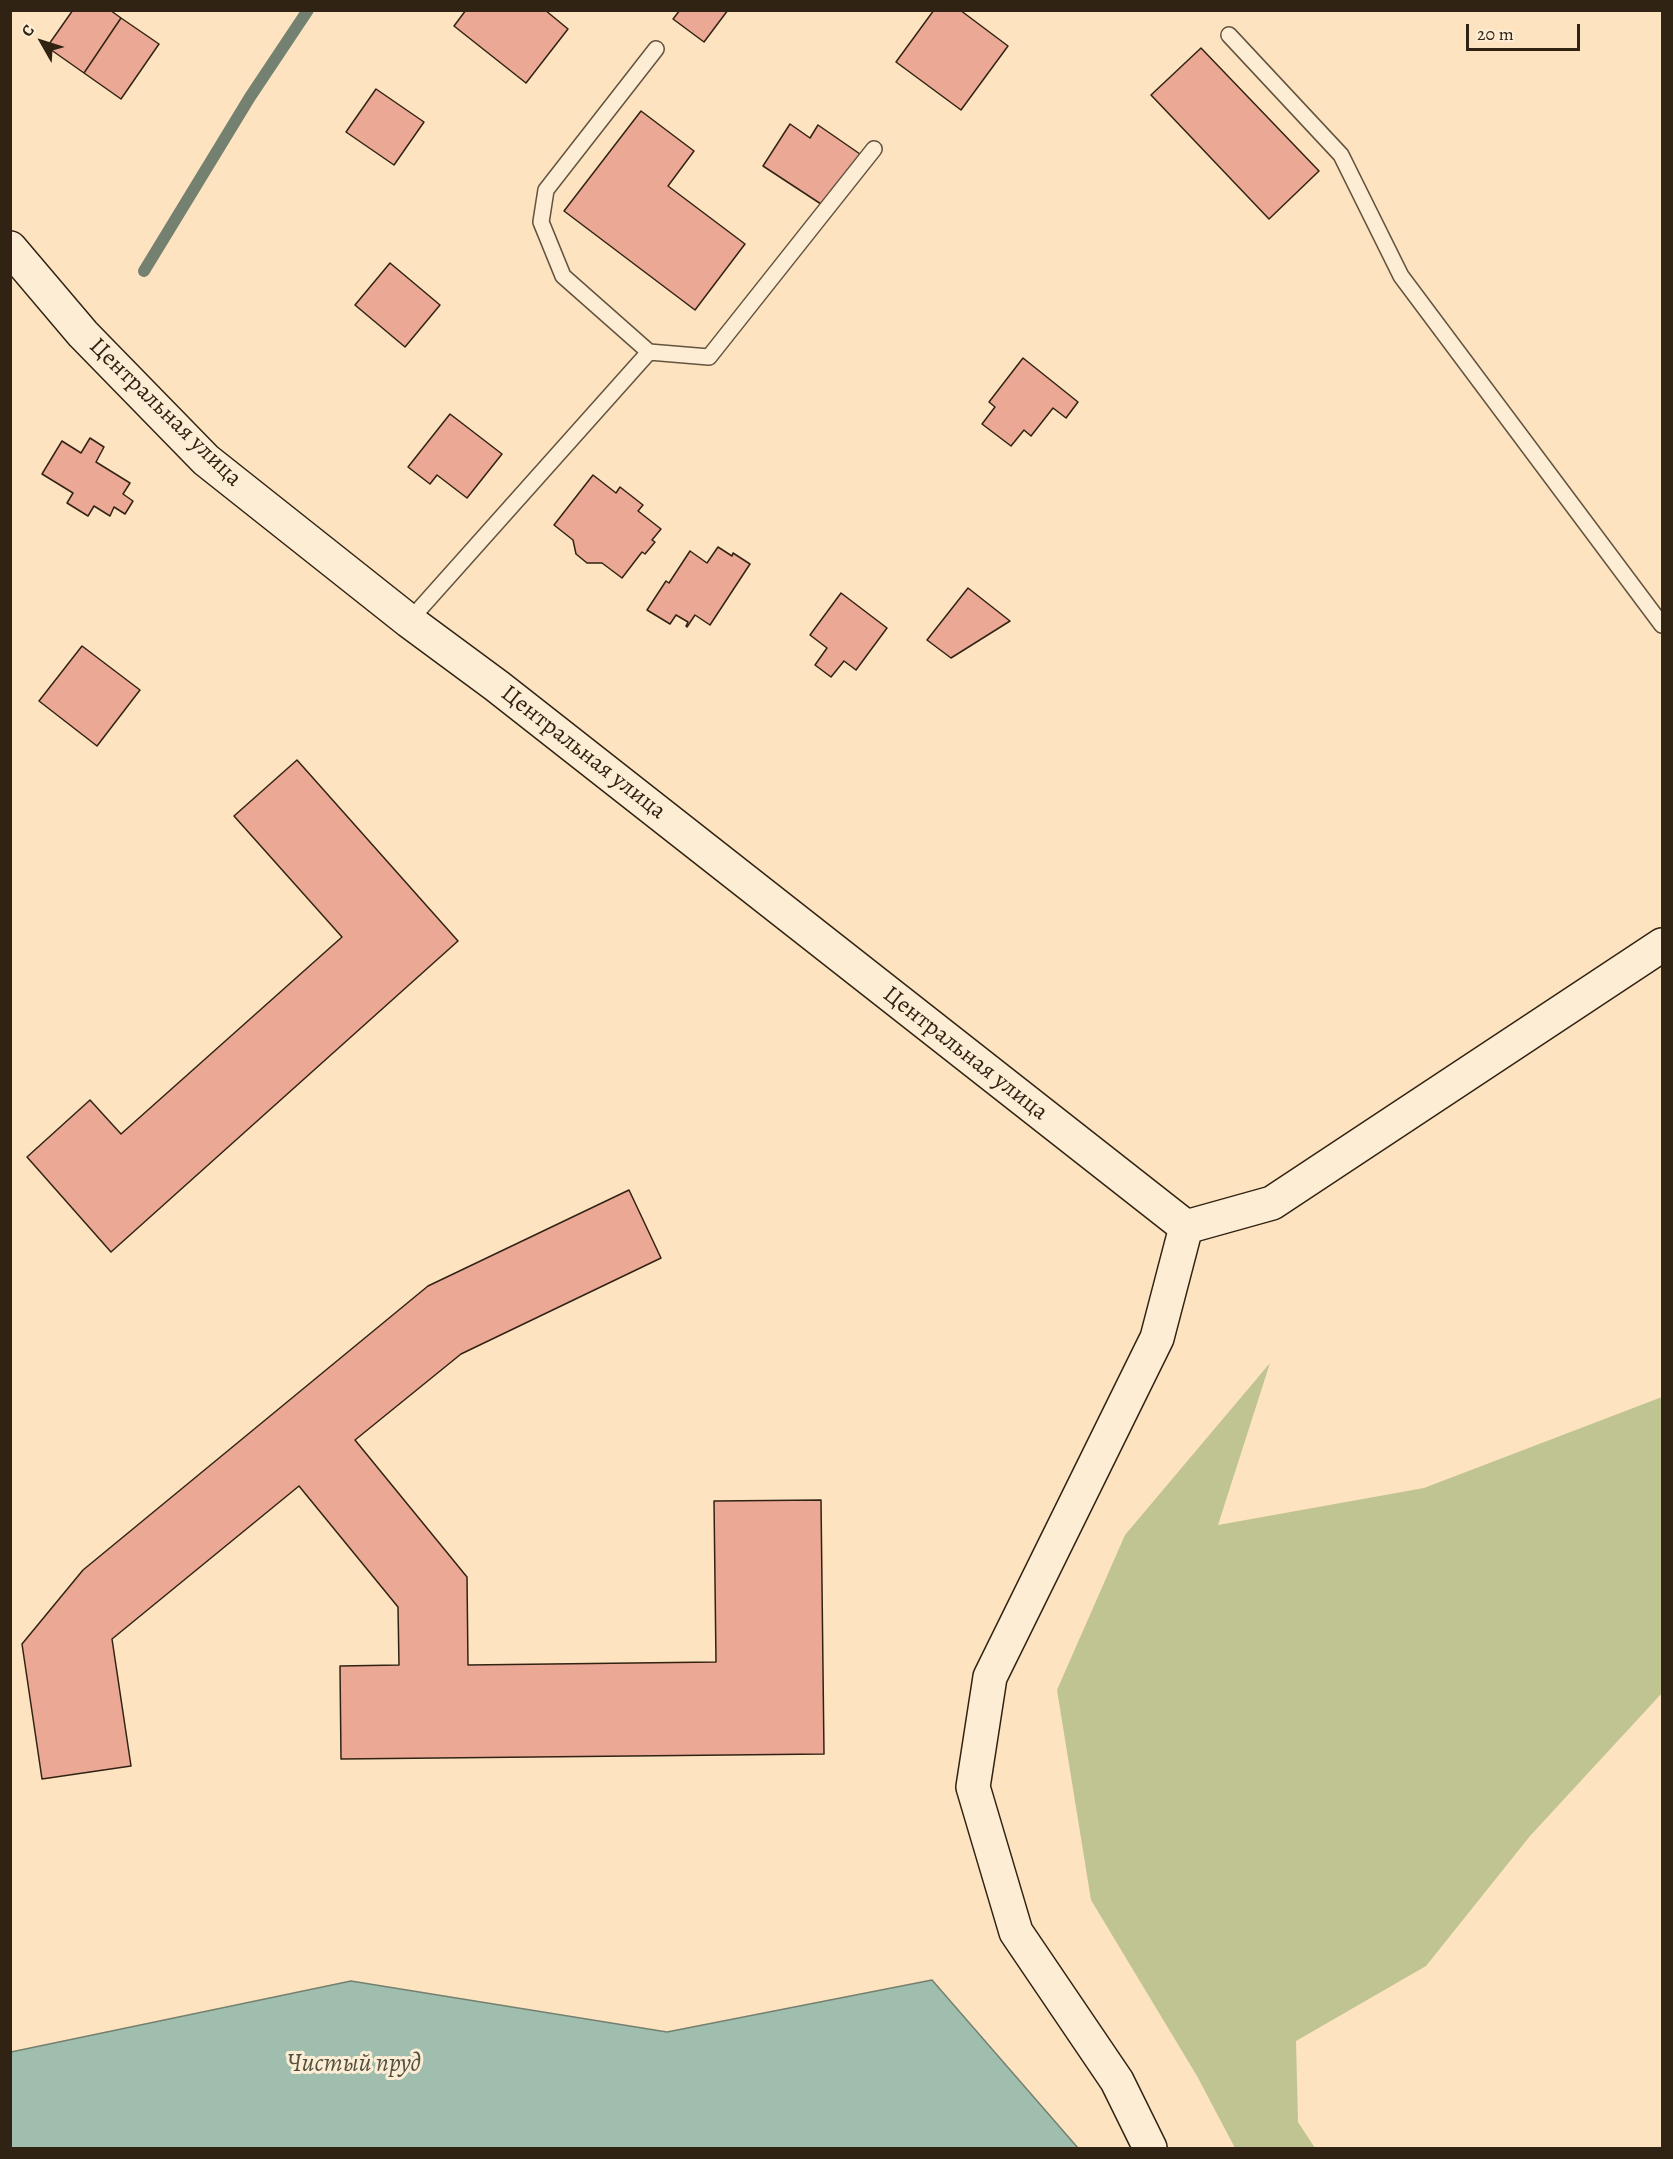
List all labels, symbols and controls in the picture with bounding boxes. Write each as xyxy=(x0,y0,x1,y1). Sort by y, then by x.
north arrow xyxy=(12,12,72,72)
scale bar xyxy=(1469,12,1583,50)
text: С xyxy=(16,20,40,41)
text: 20 m xyxy=(1477,22,1514,46)
street label: Центральная улица xyxy=(83,333,247,493)
street label: Центральная улица xyxy=(495,680,671,826)
street label: Центральная улица xyxy=(877,981,1053,1127)
water label: Чистый пруд xyxy=(287,2049,421,2081)

